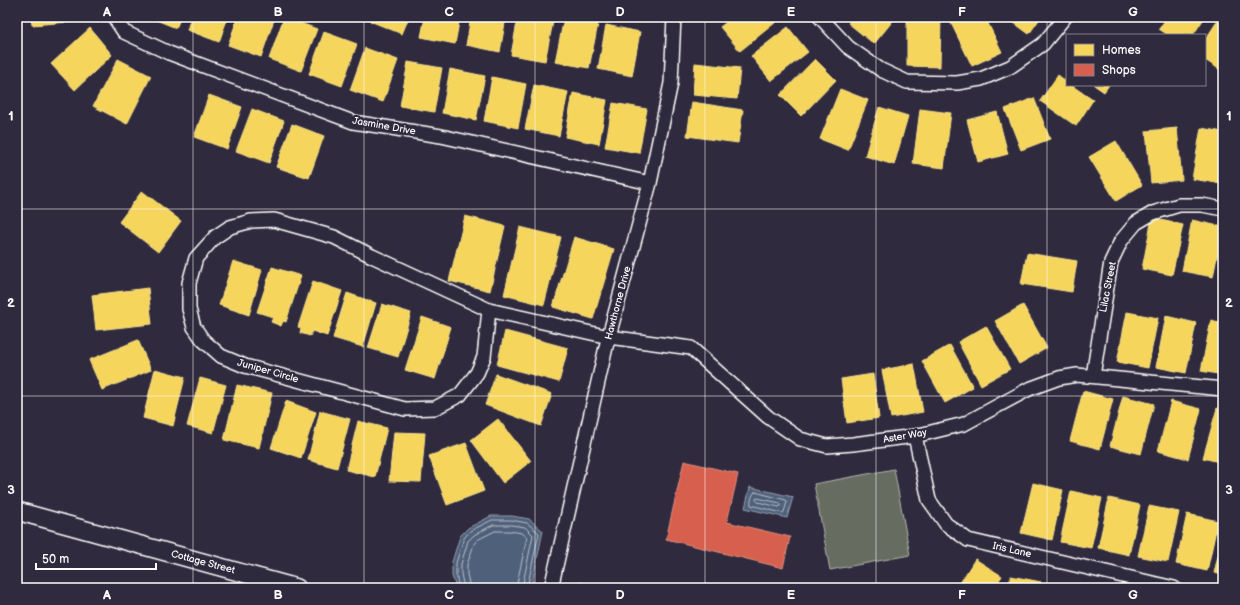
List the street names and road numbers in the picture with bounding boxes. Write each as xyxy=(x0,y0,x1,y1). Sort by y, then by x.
street label: Jasmine Drive xyxy=(351,115,417,137)
street label: Lilac Street xyxy=(1097,261,1119,313)
street label: Hawthorne Drive xyxy=(602,265,634,341)
street label: Juniper Circle xyxy=(236,357,300,385)
street label: Aster Way xyxy=(882,426,928,446)
street label: Iris Lane xyxy=(991,540,1033,560)
street label: Cottage Street xyxy=(170,548,236,576)

